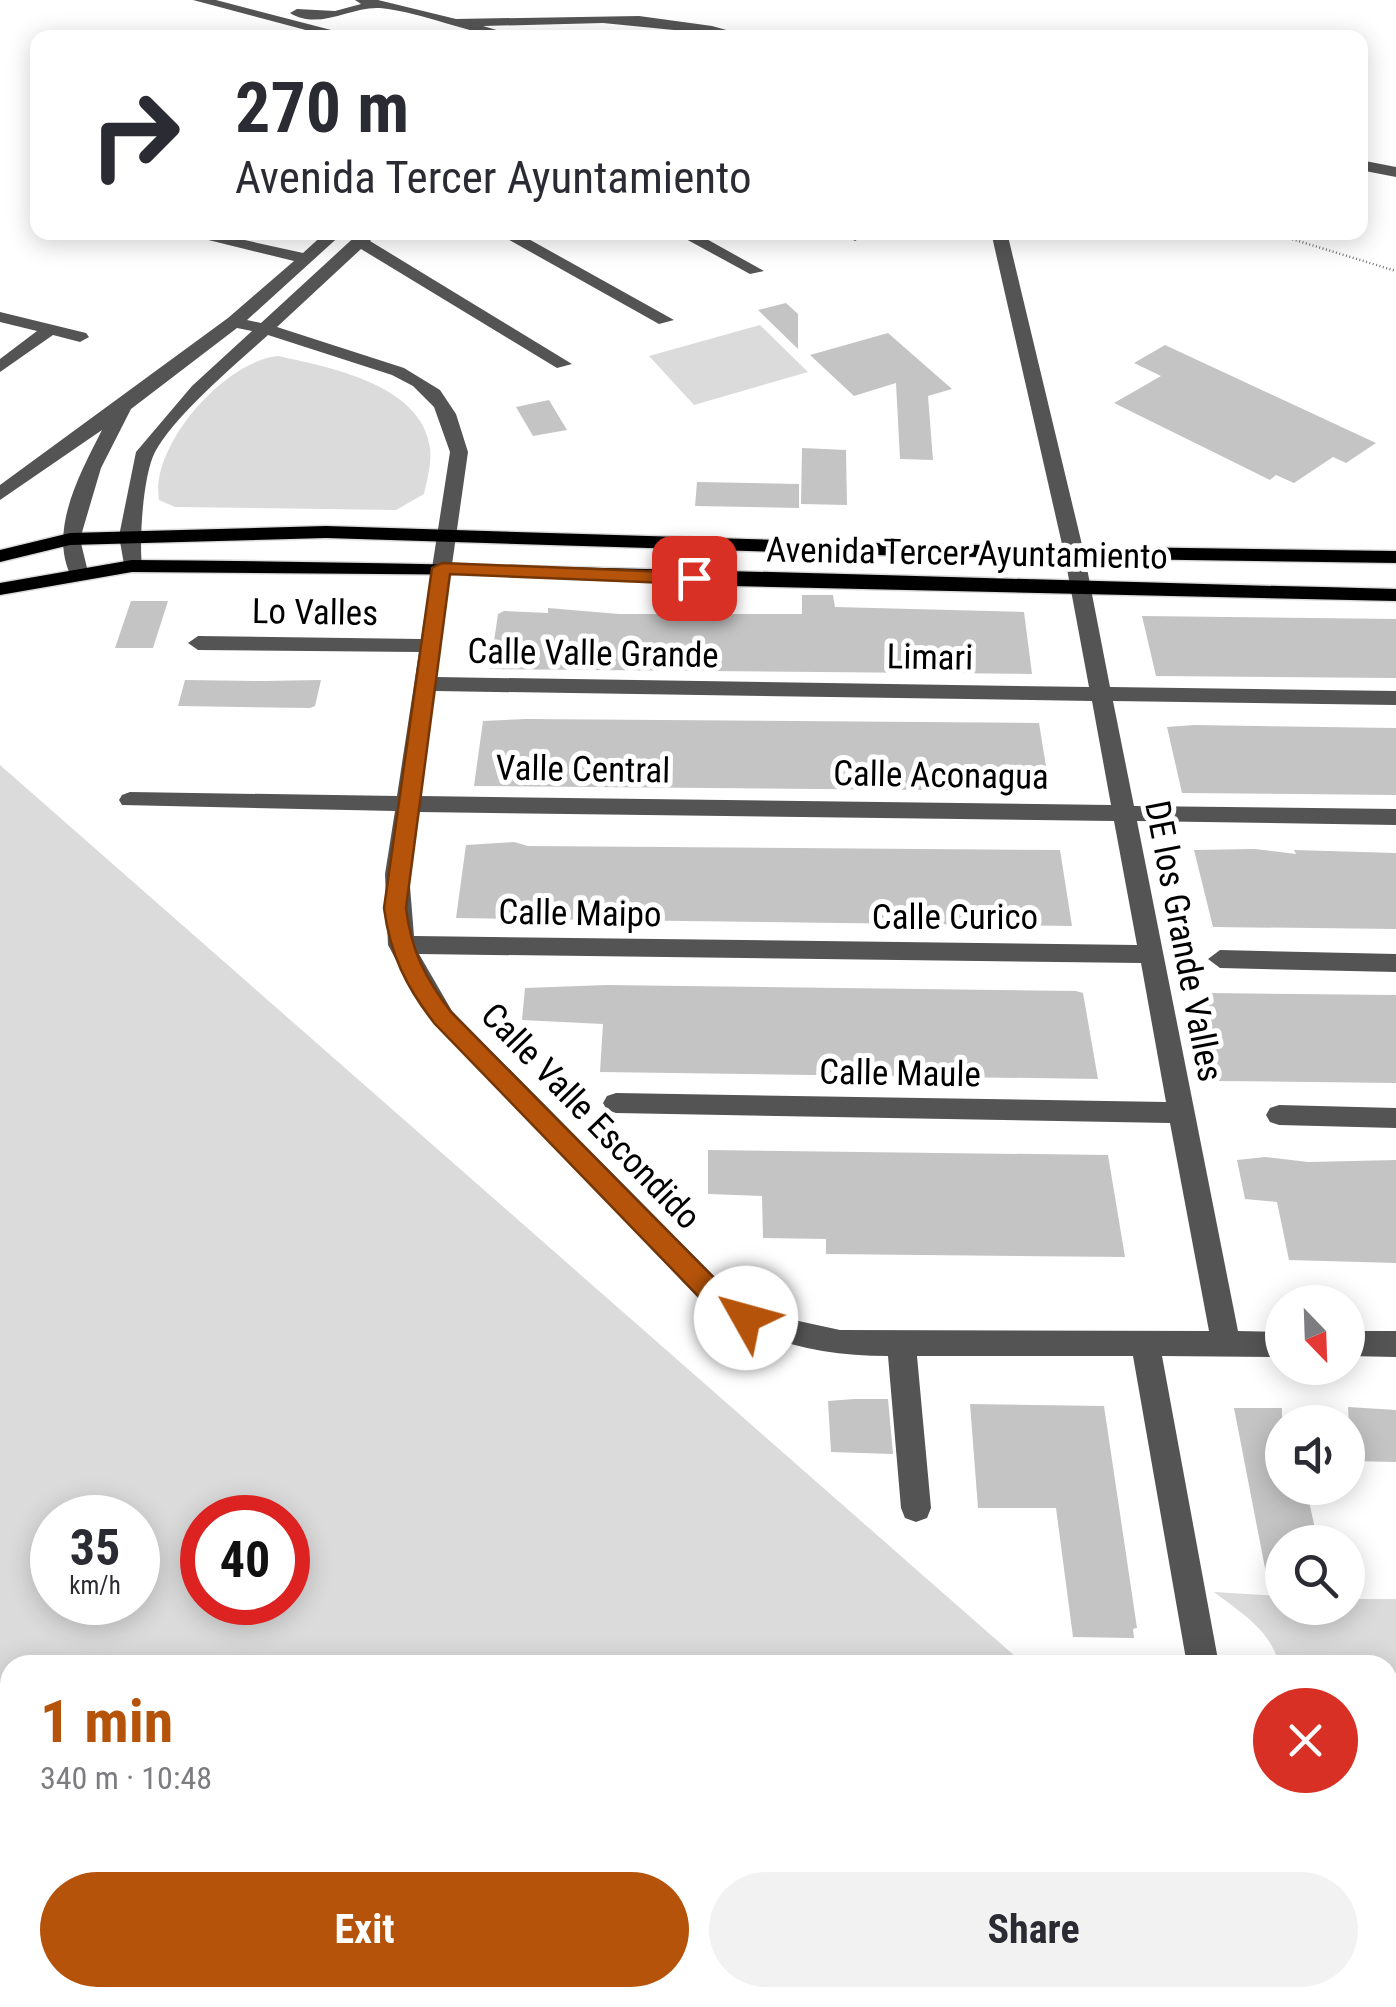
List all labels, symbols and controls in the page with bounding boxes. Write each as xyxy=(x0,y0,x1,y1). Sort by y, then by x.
text: 270 m xyxy=(235,67,409,149)
icon: right xyxy=(70,70,200,200)
text: Avenida Tercer Ayuntamiento xyxy=(235,151,752,204)
street label: Avenida Tercer Ayuntamiento xyxy=(766,529,1168,578)
pin xyxy=(652,536,737,621)
icon: arrive xyxy=(667,551,722,606)
street label: Lo Valles xyxy=(252,591,378,634)
street label: Calle Valle Grande xyxy=(467,631,719,676)
street label: Limari xyxy=(886,636,974,679)
street label: Valle Central xyxy=(495,747,671,792)
street label: Calle Aconagua xyxy=(833,753,1049,798)
street label: DE los Grande Valles xyxy=(1136,797,1231,1085)
street label: Calle Maipo xyxy=(498,892,662,935)
street label: Calle Curico xyxy=(872,897,1038,938)
street label: Calle Valle Escondido xyxy=(473,995,709,1238)
street label: Calle Maule xyxy=(819,1052,981,1095)
position arrow xyxy=(694,1266,798,1370)
north arrow xyxy=(1265,1285,1365,1385)
map controls xyxy=(1265,1285,1365,1625)
button: sound xyxy=(1265,1405,1365,1505)
speed limit sign: 40 xyxy=(180,1495,310,1625)
text: 35 xyxy=(70,1519,120,1577)
button: search xyxy=(1265,1525,1365,1625)
text: km/h xyxy=(69,1571,121,1600)
text: 1 min xyxy=(40,1686,173,1757)
button: close xyxy=(1253,1688,1358,1793)
text: 340 m · 10:48 xyxy=(40,1759,212,1797)
button: Exit xyxy=(40,1872,689,1987)
button: Share xyxy=(709,1872,1358,1987)

